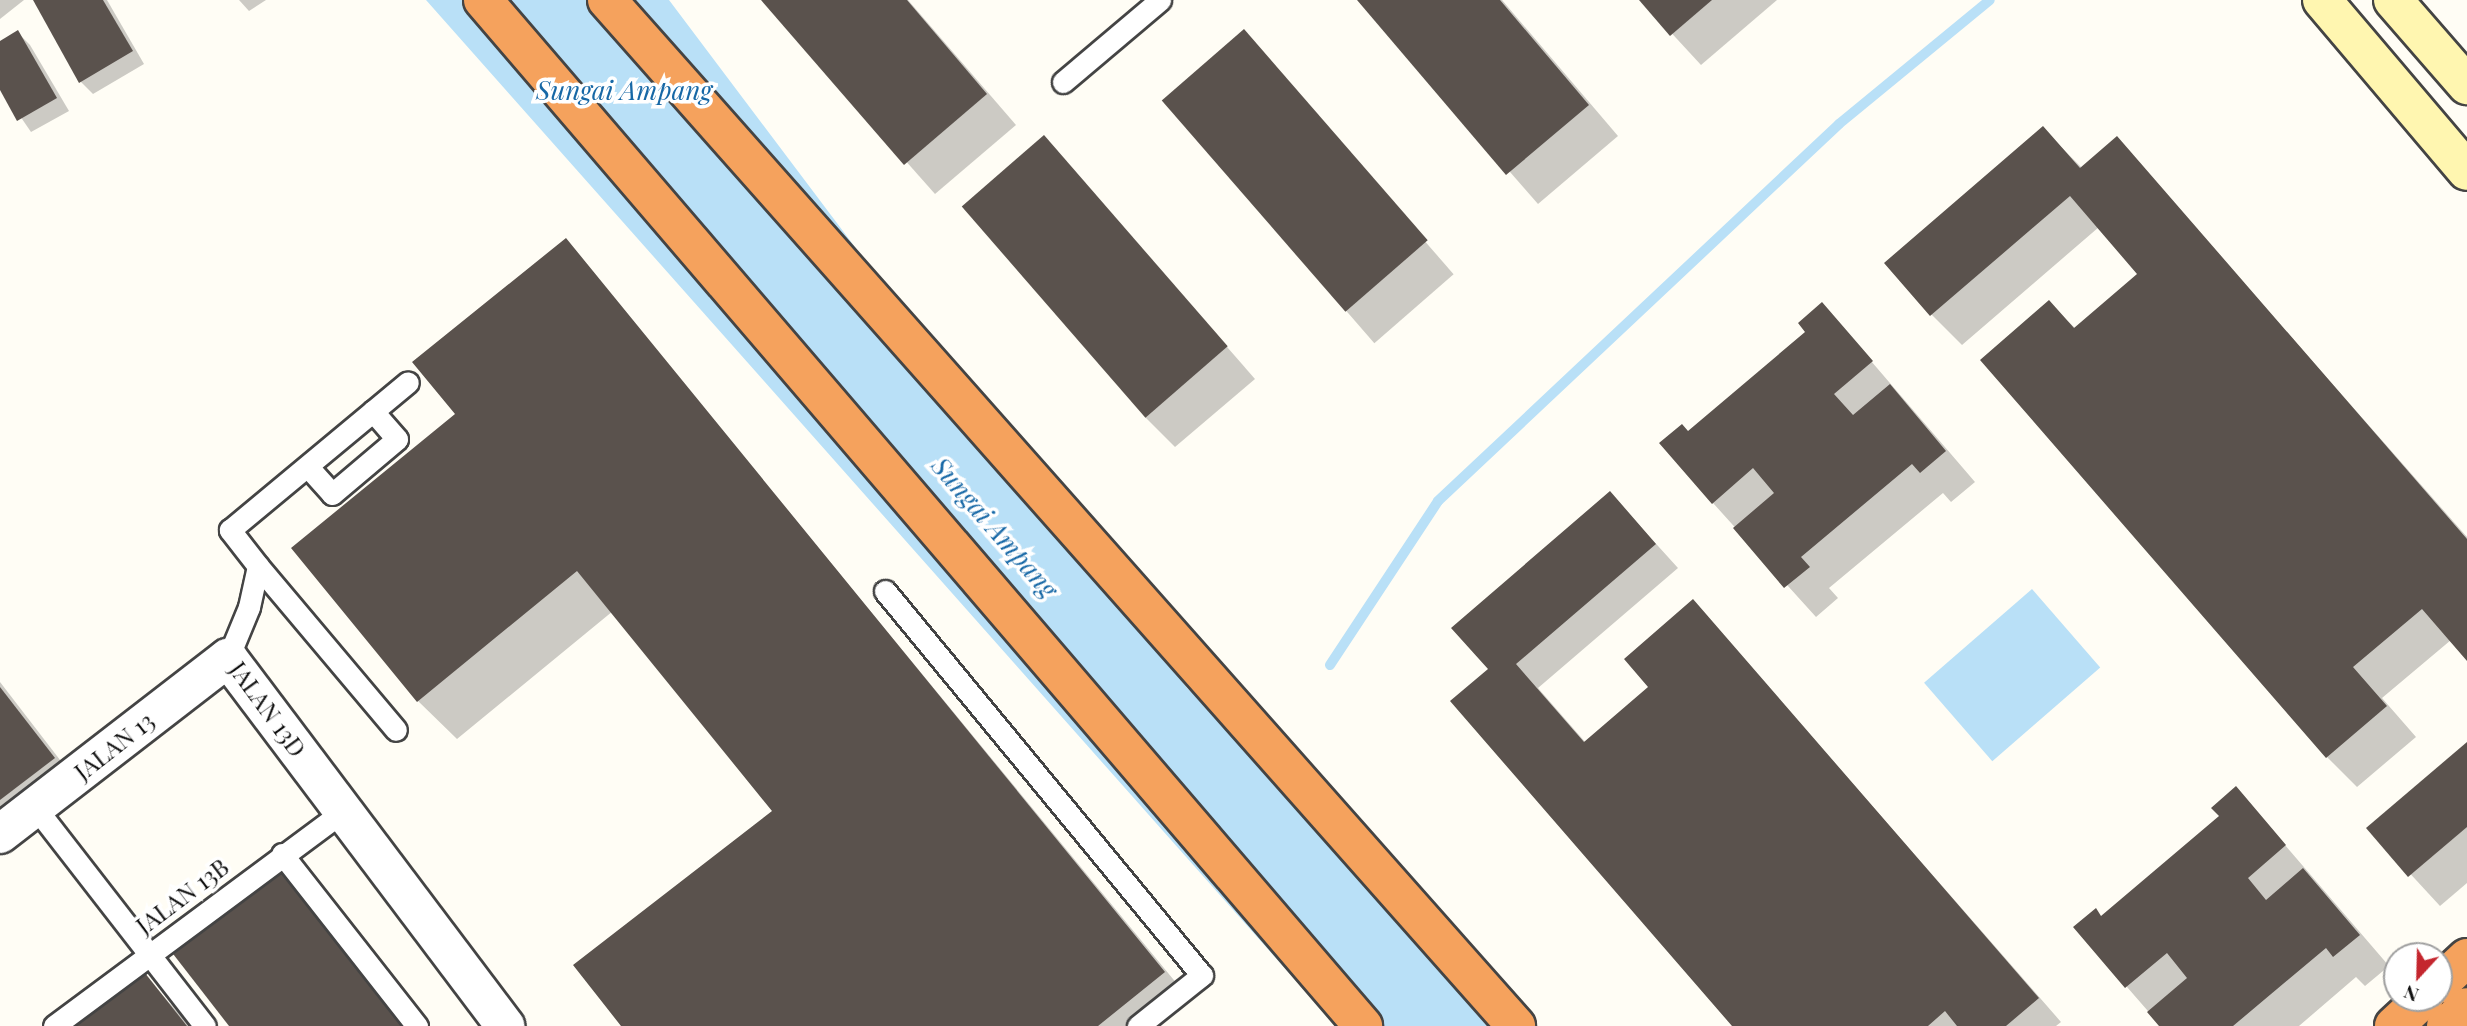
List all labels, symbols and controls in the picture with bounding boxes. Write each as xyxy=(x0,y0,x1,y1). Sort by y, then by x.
water label: Sungai Ampang xyxy=(536,74,712,106)
water label: Sungai Ampang xyxy=(925,450,1065,604)
street label: JALAN 13D xyxy=(224,656,312,762)
street label: JALAN 13 xyxy=(68,706,160,786)
street label: JALAN 13B xyxy=(130,852,234,940)
north arrow xyxy=(2383,942,2453,1012)
text: N xyxy=(2400,980,2422,1009)

